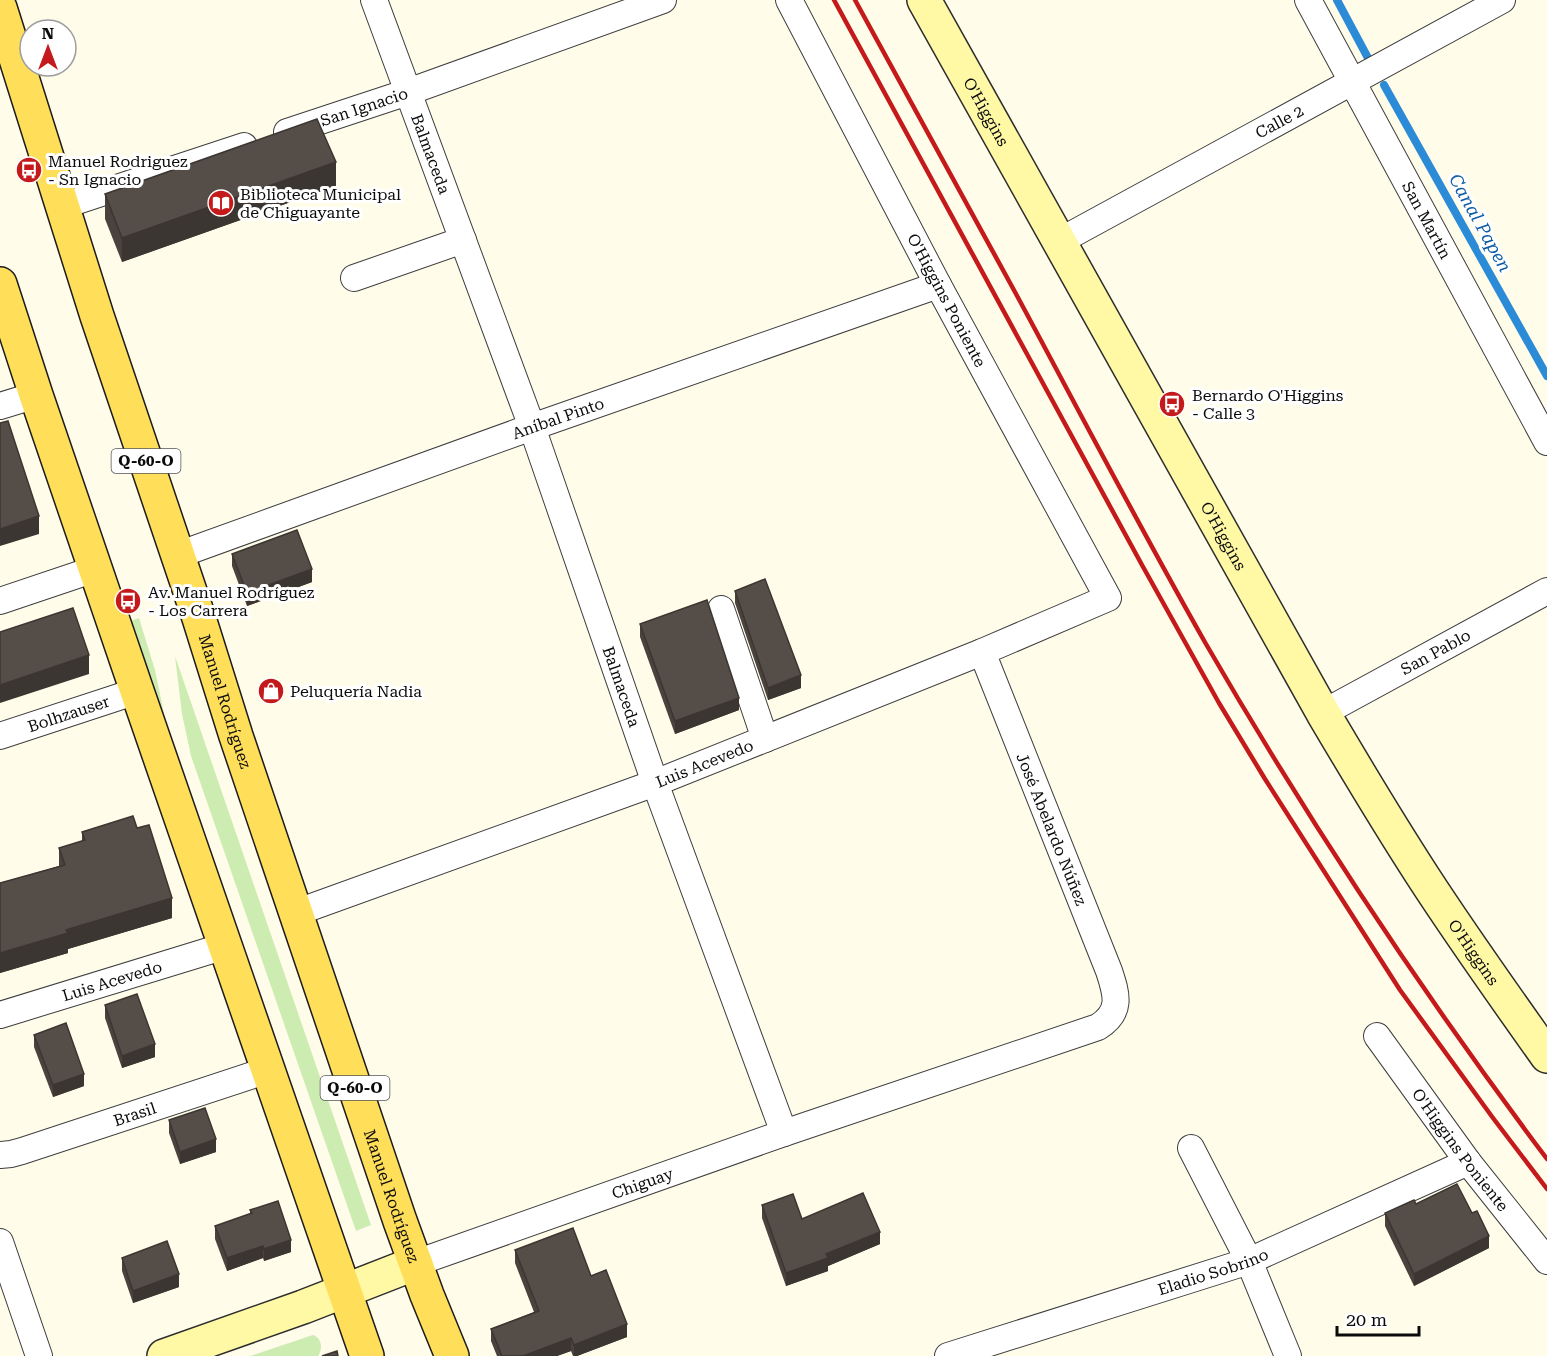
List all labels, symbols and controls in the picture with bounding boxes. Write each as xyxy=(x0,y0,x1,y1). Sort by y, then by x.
north arrow xyxy=(18,18,78,78)
text: N xyxy=(42,24,54,43)
street label: O'Higgins xyxy=(959,74,1013,150)
street label: San Ignacio xyxy=(318,84,410,130)
street label: Calle 2 xyxy=(1252,101,1307,143)
street label: Balmaceda xyxy=(407,111,454,197)
place label: Manuel Rodriguez - Sn Ignacio xyxy=(48,152,188,189)
bus stop icon: Manuel Rodriguez - Sn Ignacio xyxy=(14,155,44,185)
water label: Canal Papen xyxy=(1445,170,1516,275)
street label: San Martín xyxy=(1398,178,1455,262)
place label: Biblioteca Municipal de Chiguayante xyxy=(240,185,401,222)
library icon: Biblioteca Municipal de Chiguayante xyxy=(206,188,236,218)
street label: O'Higgins Poniente xyxy=(903,230,990,371)
place label: Bernardo O'Higgins - Calle 3 xyxy=(1192,386,1344,423)
bus stop icon: Bernardo O'Higgins - Calle 3 xyxy=(1157,389,1187,419)
street label: Aníbal Pinto xyxy=(510,394,607,443)
road number: Q-60-O xyxy=(112,449,180,473)
street label: O'Higgins xyxy=(1197,498,1250,574)
place label: Av. Manuel Rodríguez - Los Carrera xyxy=(148,583,315,620)
bus stop icon: Av. Manuel Rodríguez - Los Carrera xyxy=(113,586,143,616)
street label: San Pablo xyxy=(1397,625,1474,679)
street label: Manuel Rodríguez xyxy=(195,632,255,771)
street label: Balmaceda xyxy=(599,644,644,730)
shop icon: Peluquería Nadia xyxy=(256,676,286,706)
place label: Peluquería Nadia xyxy=(290,682,422,701)
street label: Bolhzauser xyxy=(25,692,112,736)
street label: Luis Acevedo xyxy=(653,736,756,792)
street label: José Abelardo Núñez xyxy=(1012,750,1091,909)
street label: O'Higgins xyxy=(1444,916,1503,989)
street label: Luis Acevedo xyxy=(60,957,164,1005)
road number: Q-60-O xyxy=(320,1076,389,1100)
street label: O'Higgins Poniente xyxy=(1408,1085,1513,1215)
street label: Brasil xyxy=(111,1099,158,1130)
street label: Manuel Rodríguez xyxy=(360,1127,424,1266)
street label: Chiguay xyxy=(609,1164,676,1203)
street label: Eladio Sobrino xyxy=(1155,1245,1271,1299)
scale bar xyxy=(1337,1299,1420,1337)
text: 20 m xyxy=(1346,1309,1387,1330)

